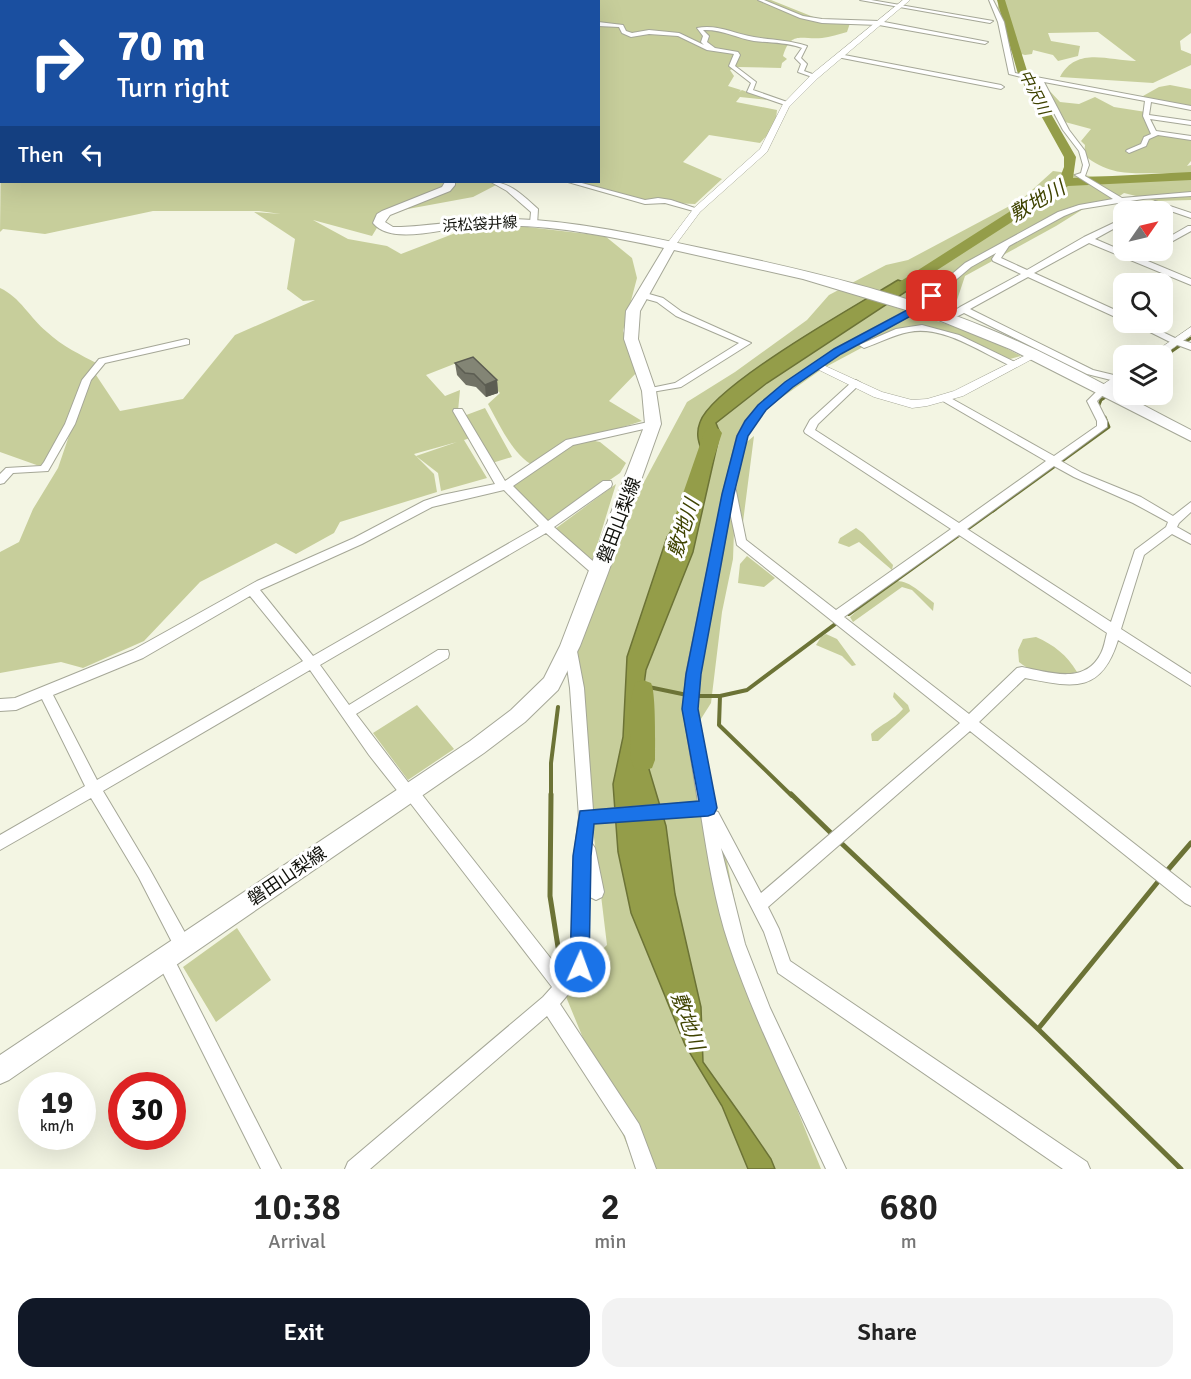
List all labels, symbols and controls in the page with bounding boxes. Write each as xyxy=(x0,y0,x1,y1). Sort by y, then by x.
text: 70 m xyxy=(117,21,206,72)
icon: right xyxy=(18,24,96,102)
water label: 中沢川 xyxy=(1014,67,1055,120)
text: Turn right xyxy=(117,72,230,105)
icon: left xyxy=(76,138,109,171)
text: Then xyxy=(18,141,64,168)
water label: 敷地川 xyxy=(1005,175,1071,227)
north arrow xyxy=(1113,201,1173,261)
map controls xyxy=(1113,201,1173,405)
street label: 浜松袋井線 xyxy=(442,213,518,235)
pin xyxy=(906,270,957,321)
button: search xyxy=(1113,273,1173,333)
icon: arrive xyxy=(915,279,948,312)
button: layers xyxy=(1113,345,1173,405)
street label: 磐田山梨線 xyxy=(593,474,645,566)
water label: 敷地川 xyxy=(662,494,705,561)
street label: 磐田山梨線 xyxy=(244,842,330,910)
position arrow xyxy=(548,935,612,999)
water label: 敷地川 xyxy=(666,989,710,1056)
speed limit sign: 30 xyxy=(108,1072,186,1150)
text: 19 xyxy=(41,1085,73,1122)
text: km/h xyxy=(40,1117,74,1135)
text: 10:38 xyxy=(253,1185,341,1230)
text: 2 xyxy=(601,1185,620,1230)
text: 680 xyxy=(880,1185,938,1230)
text: Arrival xyxy=(268,1229,326,1254)
text: min xyxy=(594,1229,626,1254)
text: m xyxy=(901,1229,917,1254)
button: Exit xyxy=(18,1298,590,1367)
button: Share xyxy=(602,1298,1173,1367)

